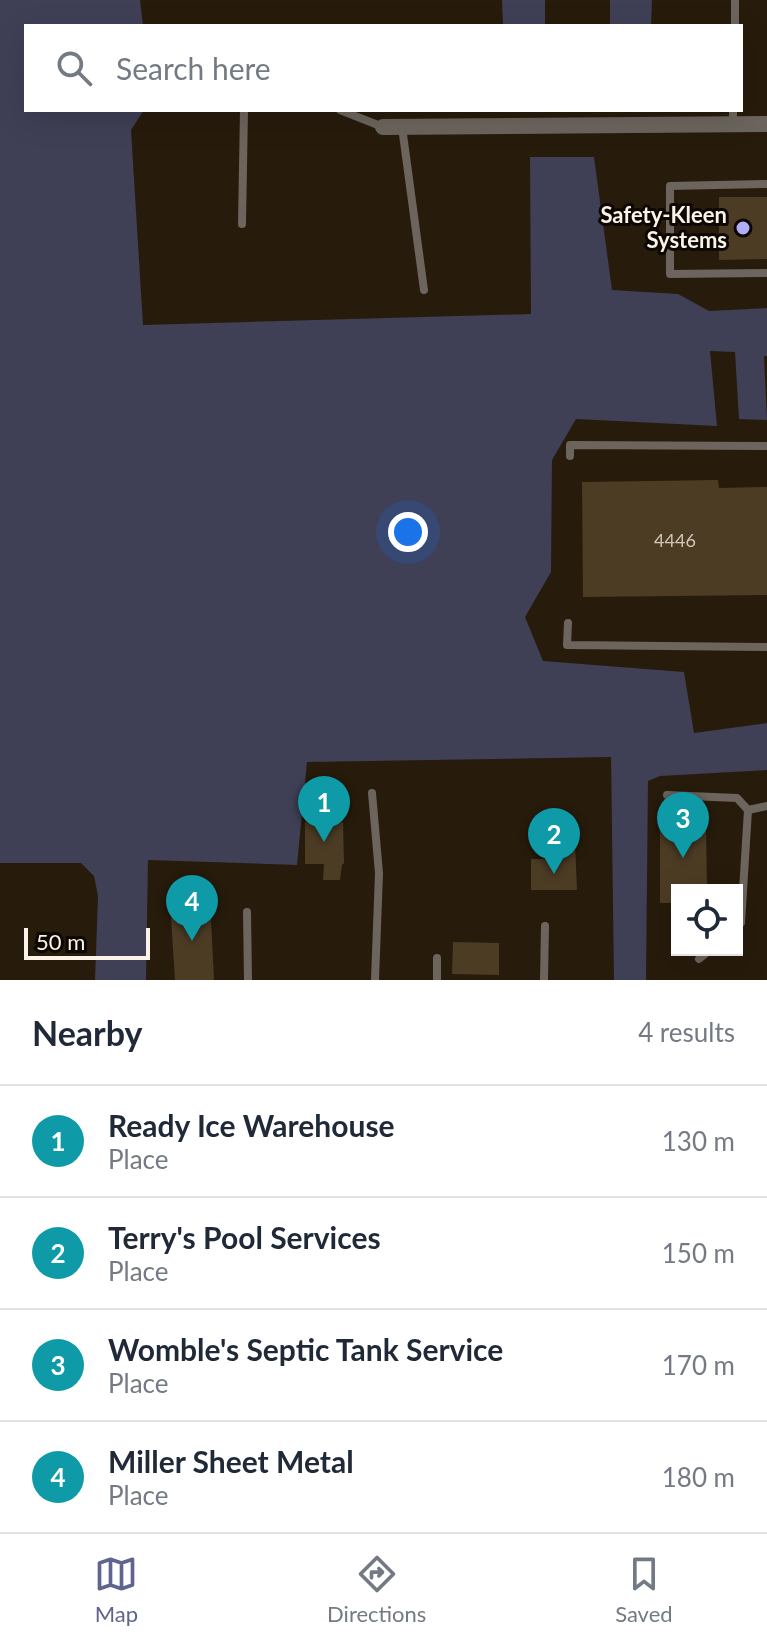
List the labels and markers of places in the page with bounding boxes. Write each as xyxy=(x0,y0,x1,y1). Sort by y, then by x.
place label: Safety-Kleen Systems xyxy=(600,201,727,253)
marker: Safety-Kleen Systems xyxy=(734,219,752,237)
pin: 1 xyxy=(298,776,350,842)
pin: 3 xyxy=(657,792,709,858)
pin: 2 xyxy=(528,808,580,874)
pin: 4 xyxy=(166,875,218,941)

